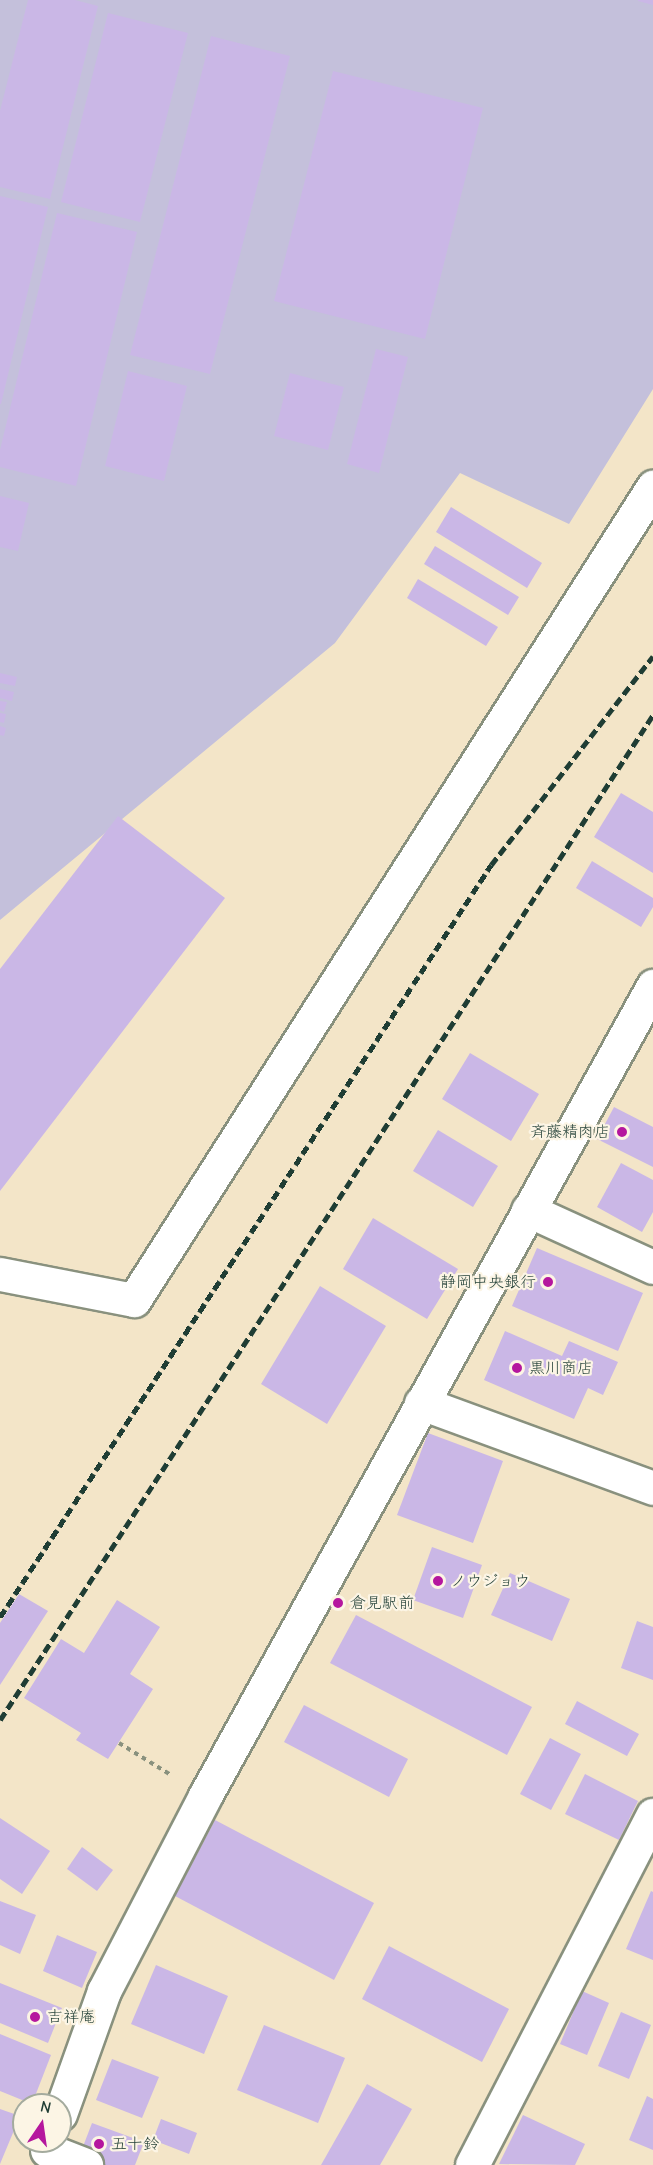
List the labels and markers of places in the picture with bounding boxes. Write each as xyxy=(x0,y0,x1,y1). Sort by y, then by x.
place label: 斉藤精肉店 xyxy=(530,1122,610,1142)
marker: 斉藤精肉店 xyxy=(615,1125,629,1139)
place label: 静岡中央銀行 xyxy=(440,1272,536,1292)
marker: 静岡中央銀行 xyxy=(541,1275,555,1289)
place label: 黒川商店 xyxy=(529,1358,593,1378)
marker: 黒川商店 xyxy=(510,1361,524,1375)
place label: ノウジョウ xyxy=(450,1571,530,1591)
marker: ノウジョウ xyxy=(431,1574,445,1588)
place label: 倉見駅前 xyxy=(350,1593,414,1613)
marker: 倉見駅前 xyxy=(331,1596,345,1610)
place label: 吉祥庵 xyxy=(47,2007,95,2027)
marker: 吉祥庵 xyxy=(28,2010,42,2024)
place label: 五十鈴 xyxy=(111,2134,159,2154)
marker: 五十鈴 xyxy=(92,2137,106,2151)

